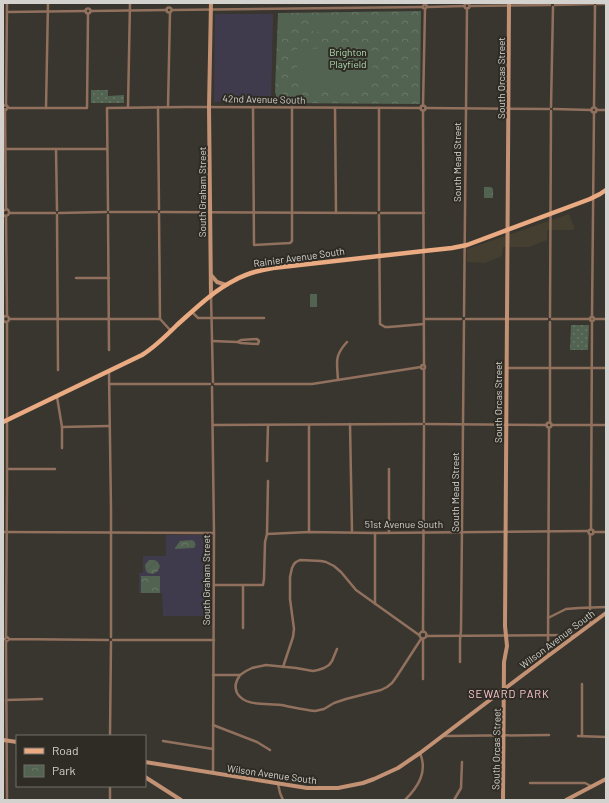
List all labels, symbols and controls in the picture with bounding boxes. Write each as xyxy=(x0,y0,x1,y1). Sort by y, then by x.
street label: South Orcas Street xyxy=(495,37,507,119)
park label: Brighton Playfield xyxy=(329,46,367,70)
street label: 42nd Avenue South xyxy=(222,92,306,106)
street label: South Mead Street xyxy=(451,122,463,202)
street label: South Graham Street xyxy=(196,146,208,237)
street label: Rainier Avenue South xyxy=(253,245,345,269)
street label: South Orcas Street xyxy=(492,361,504,443)
street label: South Mead Street xyxy=(449,452,461,532)
street label: 51st Avenue South xyxy=(365,518,443,530)
street label: South Graham Street xyxy=(200,534,212,625)
street label: Wilson Avenue South xyxy=(517,607,597,671)
district label: SEWARD PARK xyxy=(468,687,550,700)
street label: South Orcas Street xyxy=(489,708,503,790)
legend xyxy=(16,735,146,787)
text: Road xyxy=(52,743,79,757)
street label: Wilson Avenue South xyxy=(226,762,318,786)
text: Park xyxy=(52,763,76,777)

